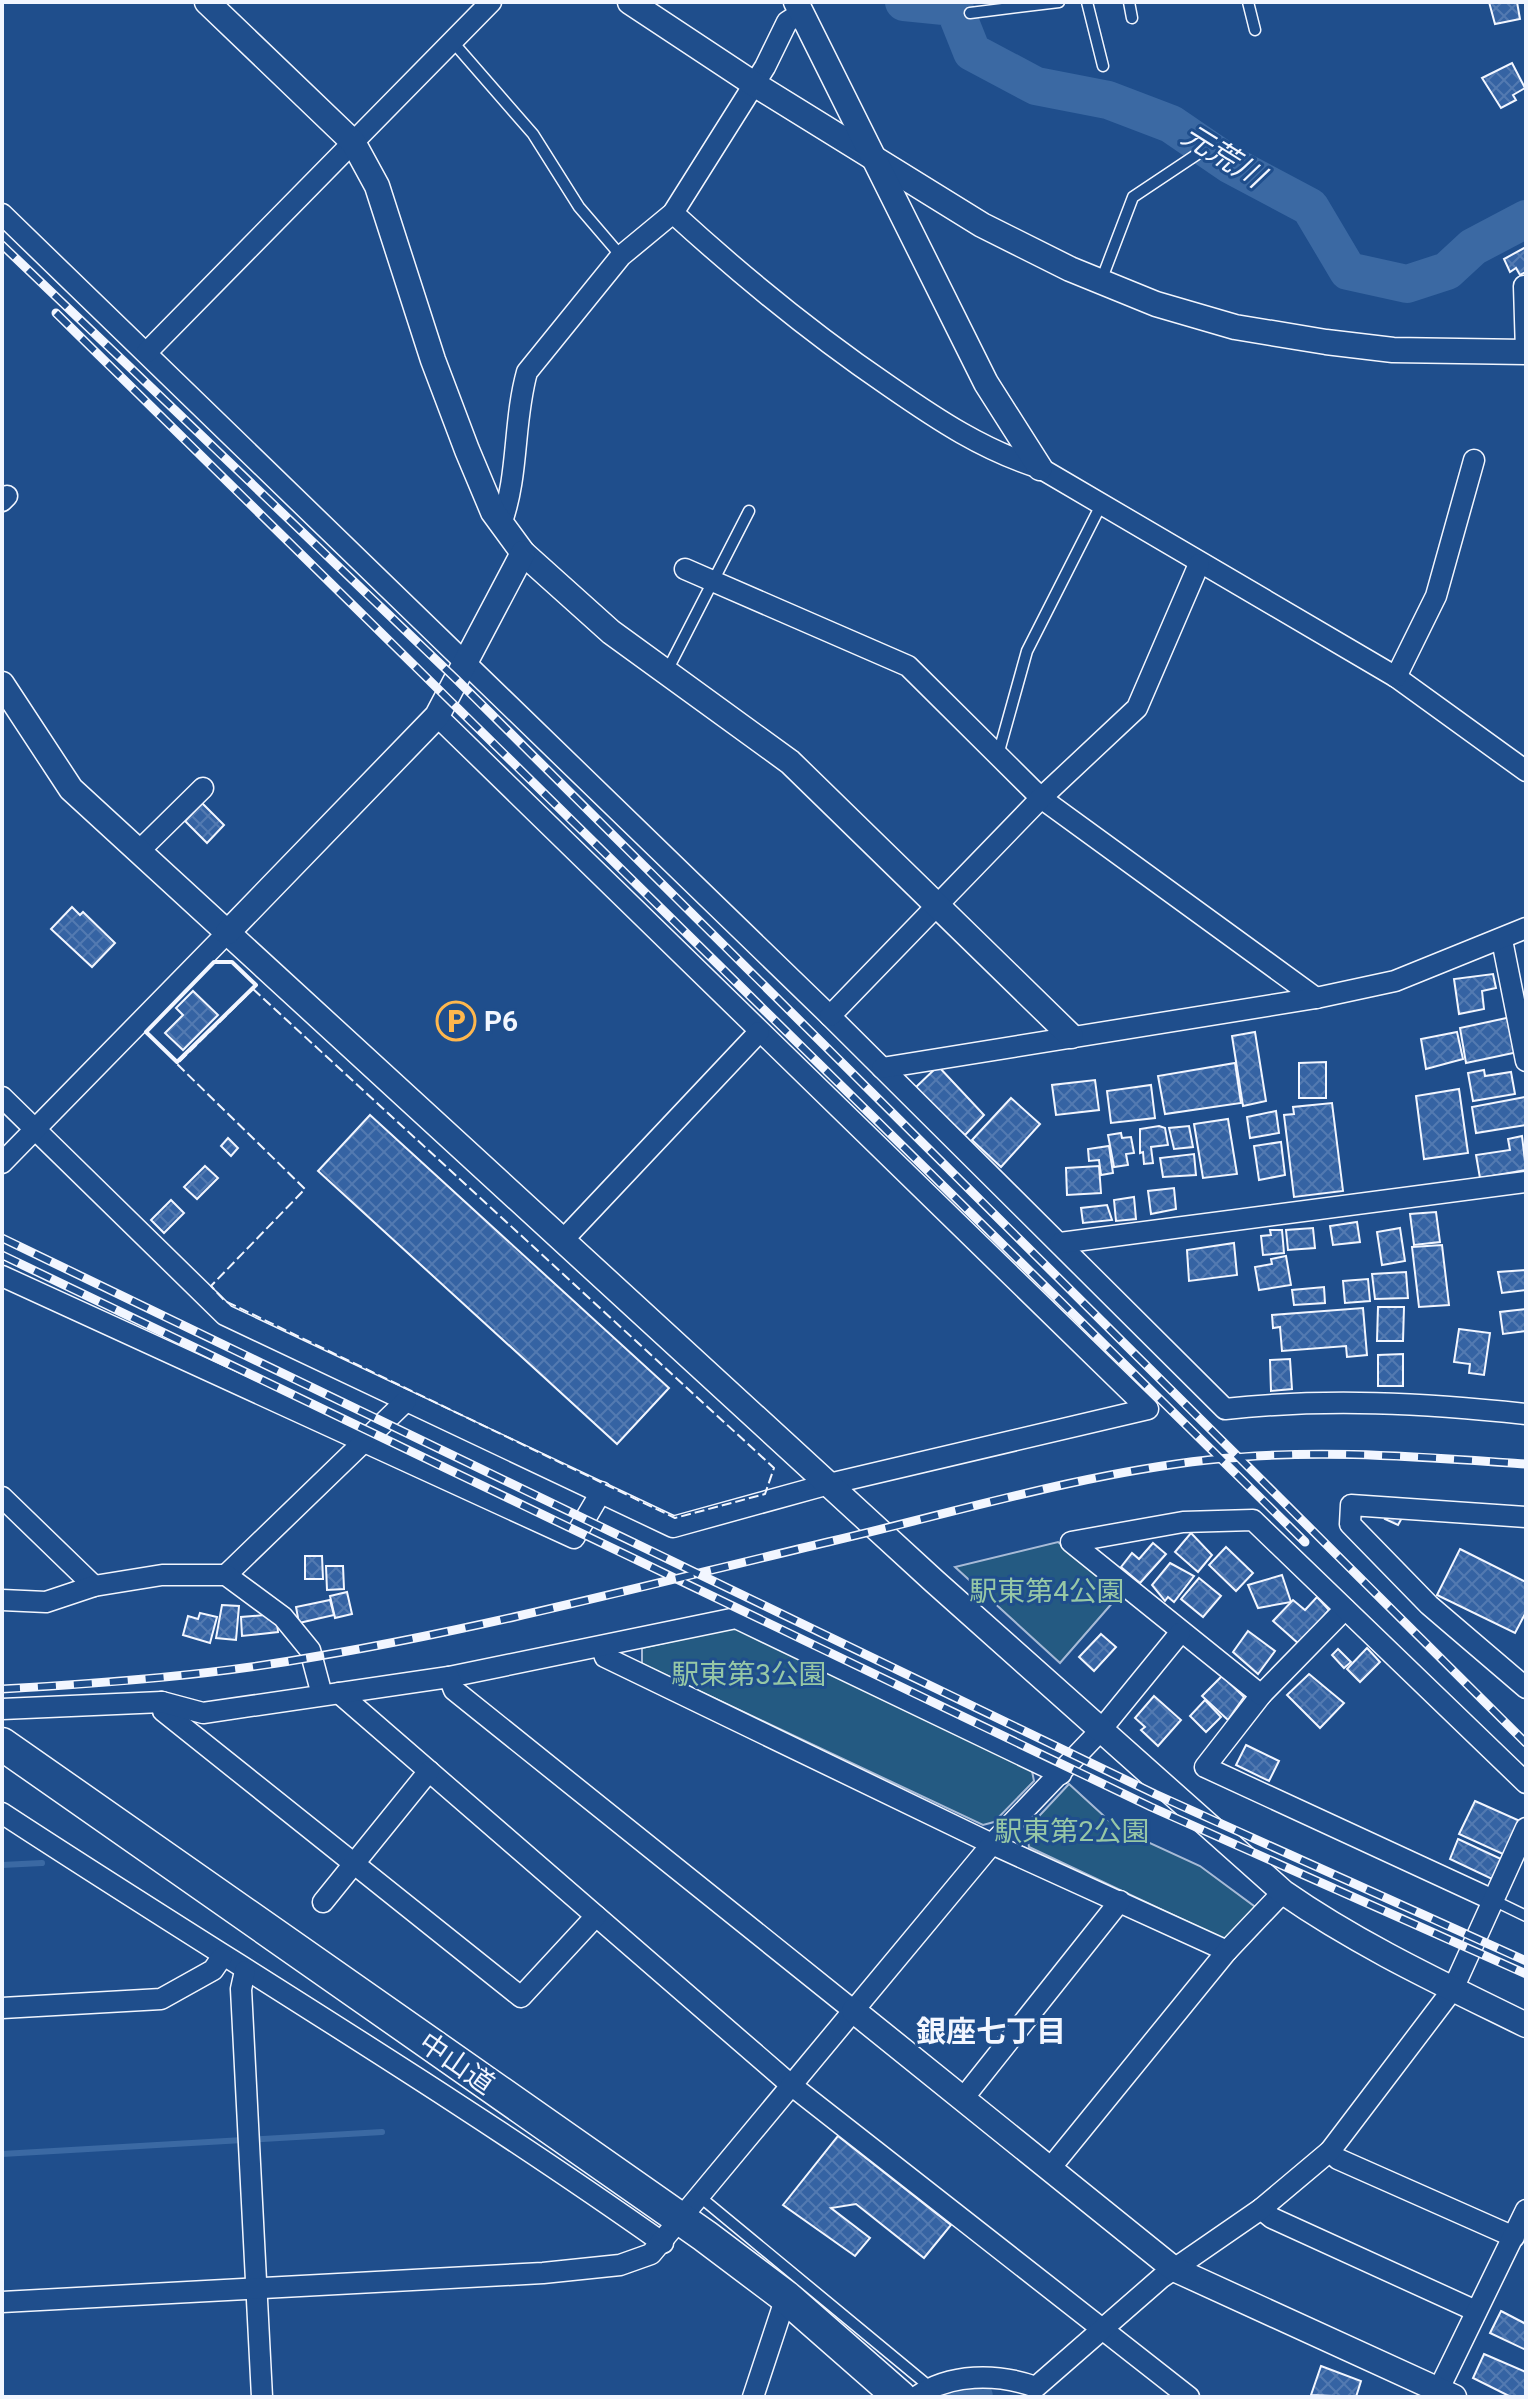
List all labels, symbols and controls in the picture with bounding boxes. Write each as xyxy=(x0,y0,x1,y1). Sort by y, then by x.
water label: 元荒川 xyxy=(1176,117,1273,196)
parking icon: P6 xyxy=(435,1000,477,1042)
place label: P6 xyxy=(484,1005,518,1038)
park label: 駅東第4公園 xyxy=(969,1575,1125,1608)
park label: 駅東第3公園 xyxy=(671,1658,827,1691)
park label: 駅東第2公園 xyxy=(994,1815,1150,1848)
district label: 銀座七丁目 xyxy=(916,2014,1066,2049)
street label: 中山道 xyxy=(413,2026,501,2101)

